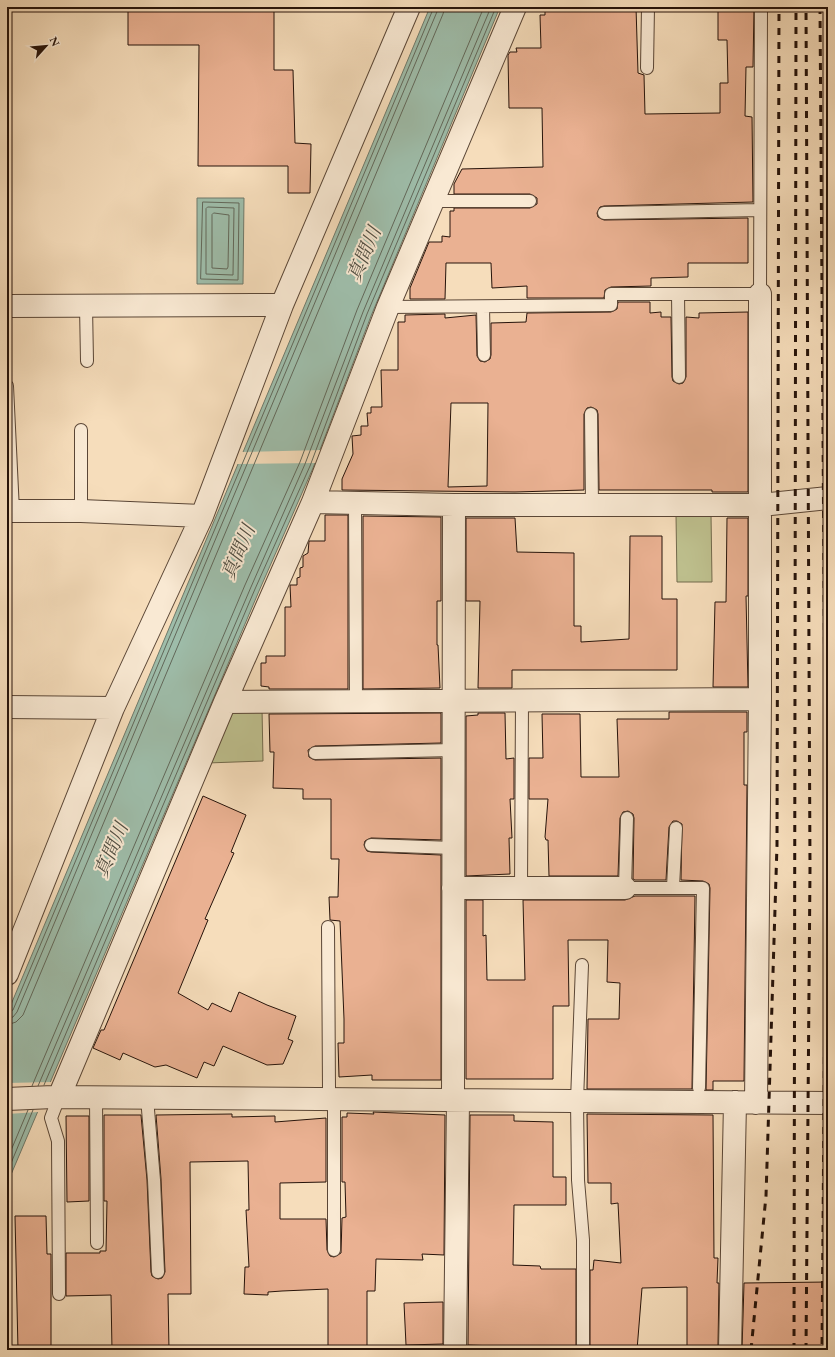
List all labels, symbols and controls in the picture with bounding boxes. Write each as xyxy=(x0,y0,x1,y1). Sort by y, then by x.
north arrow xyxy=(26,26,66,66)
text: N xyxy=(47,34,63,49)
water label: 真間川 xyxy=(341,221,387,285)
water label: 真間川 xyxy=(215,519,261,583)
water label: 真間川 xyxy=(88,817,134,881)

